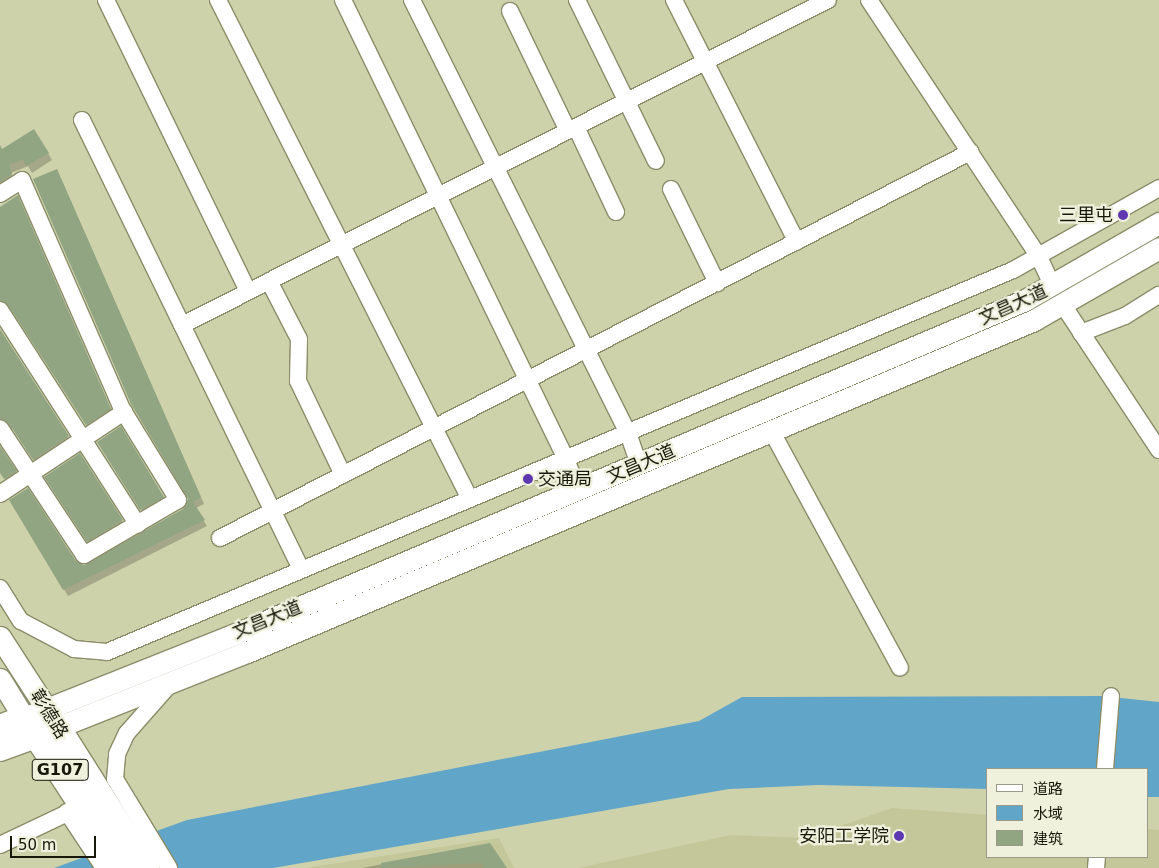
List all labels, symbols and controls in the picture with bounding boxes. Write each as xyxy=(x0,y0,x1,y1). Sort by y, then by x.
place label: 三里屯 xyxy=(1059,204,1113,226)
marker: 三里屯 xyxy=(1117,209,1129,221)
street label: 文昌大道 xyxy=(976,280,1050,330)
street label: 文昌大道 xyxy=(604,440,678,488)
place label: 交通局 xyxy=(538,468,592,490)
marker: 交通局 xyxy=(522,473,534,485)
street label: 文昌大道 xyxy=(230,597,304,643)
street label: 彰德路 xyxy=(26,685,72,743)
road number: G107 xyxy=(31,756,89,784)
legend xyxy=(986,768,1149,858)
text: 道路 xyxy=(1033,780,1063,798)
text: 水域 xyxy=(1033,805,1063,823)
place label: 安阳工学院 xyxy=(799,825,889,847)
scale bar xyxy=(12,826,99,858)
marker: 安阳工学院 xyxy=(893,830,905,842)
text: 建筑 xyxy=(1033,830,1063,848)
text: 50 m xyxy=(18,836,56,854)

